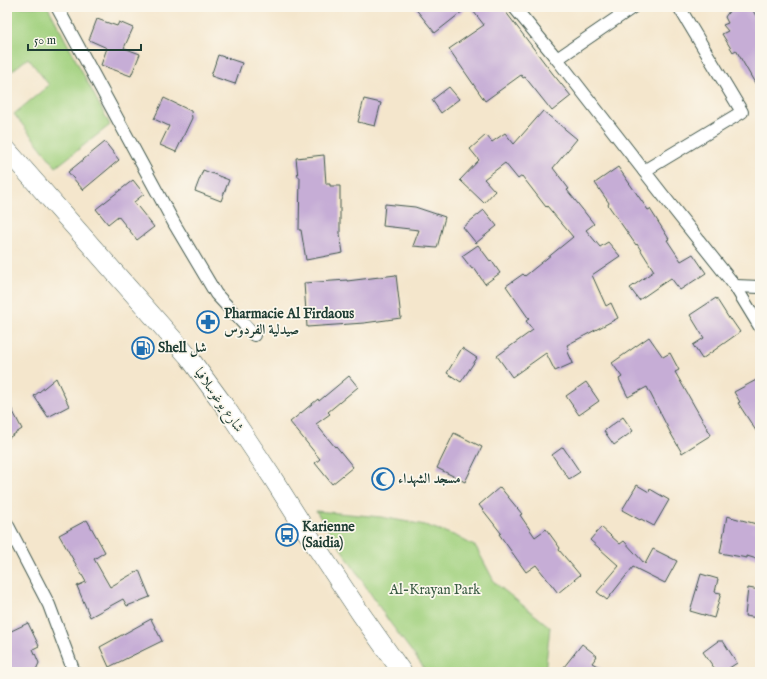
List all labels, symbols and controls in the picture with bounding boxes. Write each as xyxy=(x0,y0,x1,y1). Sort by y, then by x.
scale bar xyxy=(28,26,141,52)
text: 50 m xyxy=(34,33,56,48)
place label: Pharmacie Al Firdaous صيدلية الفردوس xyxy=(224,305,354,339)
pharmacy icon: Pharmacie Al Firdaous صيدلية الفردوس xyxy=(195,309,221,335)
fuel station icon: Shell شل xyxy=(130,335,156,361)
place label: Shell شل xyxy=(158,339,207,357)
street label: شارع يوغوسلافيا xyxy=(189,364,248,437)
mosque icon: مسجد الشهداء xyxy=(370,466,396,492)
place label: مسجد الشهداء xyxy=(398,470,461,488)
place label: Karienne (Saidia) xyxy=(302,518,355,552)
bus stop icon: Karienne (Saidia) xyxy=(274,522,300,548)
park label: Al-Krayan Park xyxy=(389,581,481,599)

